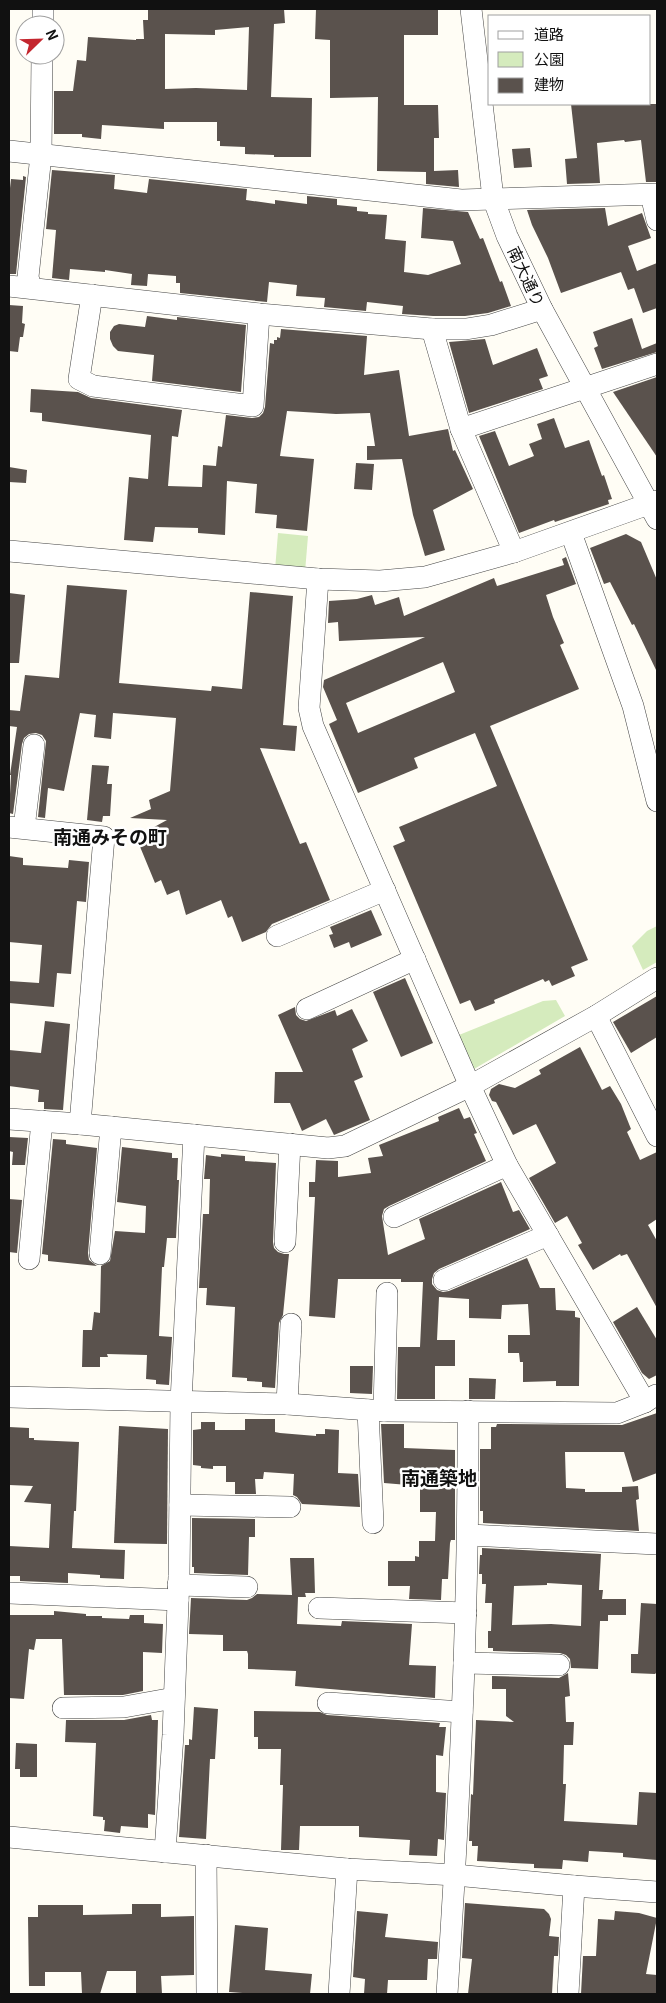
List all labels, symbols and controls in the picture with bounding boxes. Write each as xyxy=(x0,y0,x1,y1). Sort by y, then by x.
north arrow xyxy=(15,15,65,65)
legend xyxy=(488,15,651,105)
text: 道路 xyxy=(534,23,564,44)
text: N xyxy=(42,26,64,43)
text: 公園 xyxy=(534,48,564,69)
text: 建物 xyxy=(534,73,564,94)
street label: 南大通り xyxy=(503,242,551,310)
district label: 南通みその町 xyxy=(53,822,167,849)
district label: 南通築地 xyxy=(401,1463,477,1490)

